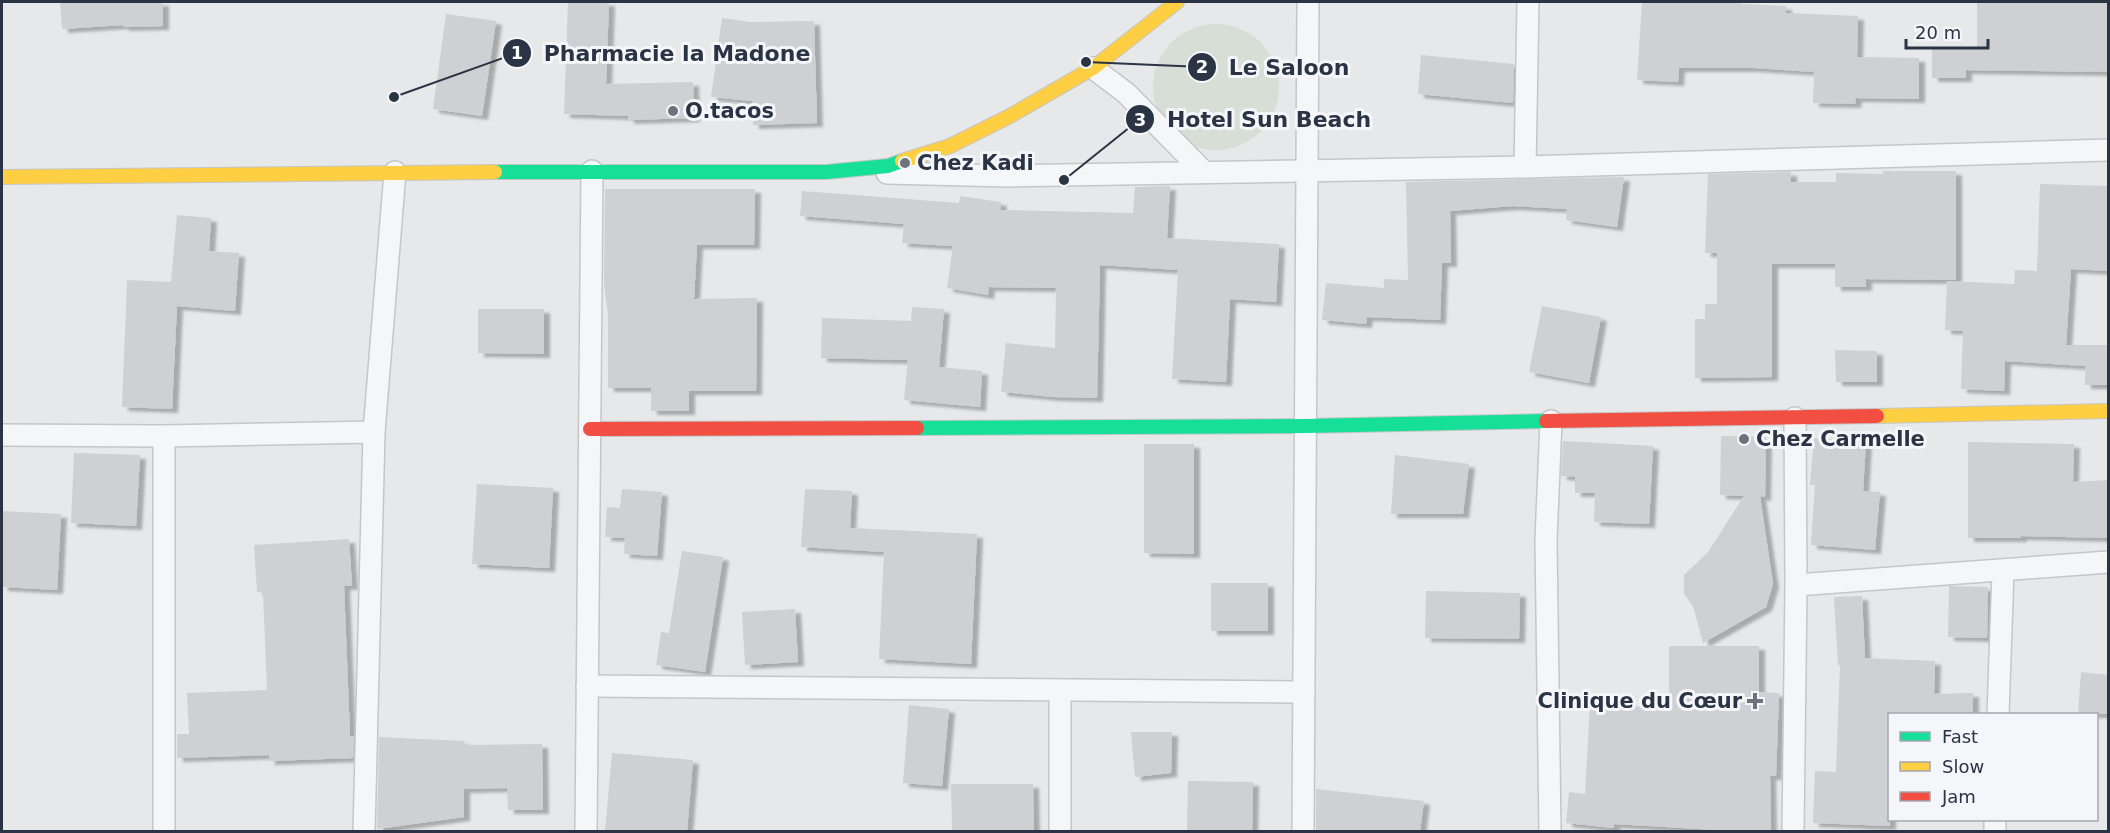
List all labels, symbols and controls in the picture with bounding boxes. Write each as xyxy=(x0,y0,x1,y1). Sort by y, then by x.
scale bar xyxy=(1906,12,1988,50)
text: 20 m xyxy=(1915,22,1961,43)
callout: Pharmacie la Madone xyxy=(502,33,822,73)
text: Pharmacie la Madone xyxy=(544,41,810,66)
text: 1 xyxy=(511,42,523,63)
callout: Le Saloon xyxy=(1187,47,1362,87)
text: Le Saloon xyxy=(1229,55,1349,80)
text: 2 xyxy=(1196,56,1208,77)
place label: O.tacos xyxy=(685,99,774,123)
callout: Hotel Sun Beach xyxy=(1125,99,1383,139)
marker: O.tacos xyxy=(666,104,680,118)
text: Hotel Sun Beach xyxy=(1167,107,1371,132)
text: 3 xyxy=(1134,109,1146,130)
place label: Chez Kadi xyxy=(917,151,1034,175)
marker: Chez Kadi xyxy=(898,156,912,170)
place label: Chez Carmelle xyxy=(1756,427,1925,451)
marker: Chez Carmelle xyxy=(1737,432,1751,446)
place label: Clinique du Cœur xyxy=(1538,689,1743,713)
marker: Clinique du Cœur xyxy=(1746,692,1764,710)
legend xyxy=(1888,713,2098,821)
text: Fast xyxy=(1942,726,1978,747)
text: Slow xyxy=(1942,756,1984,777)
text: Jam xyxy=(1941,786,1976,807)

